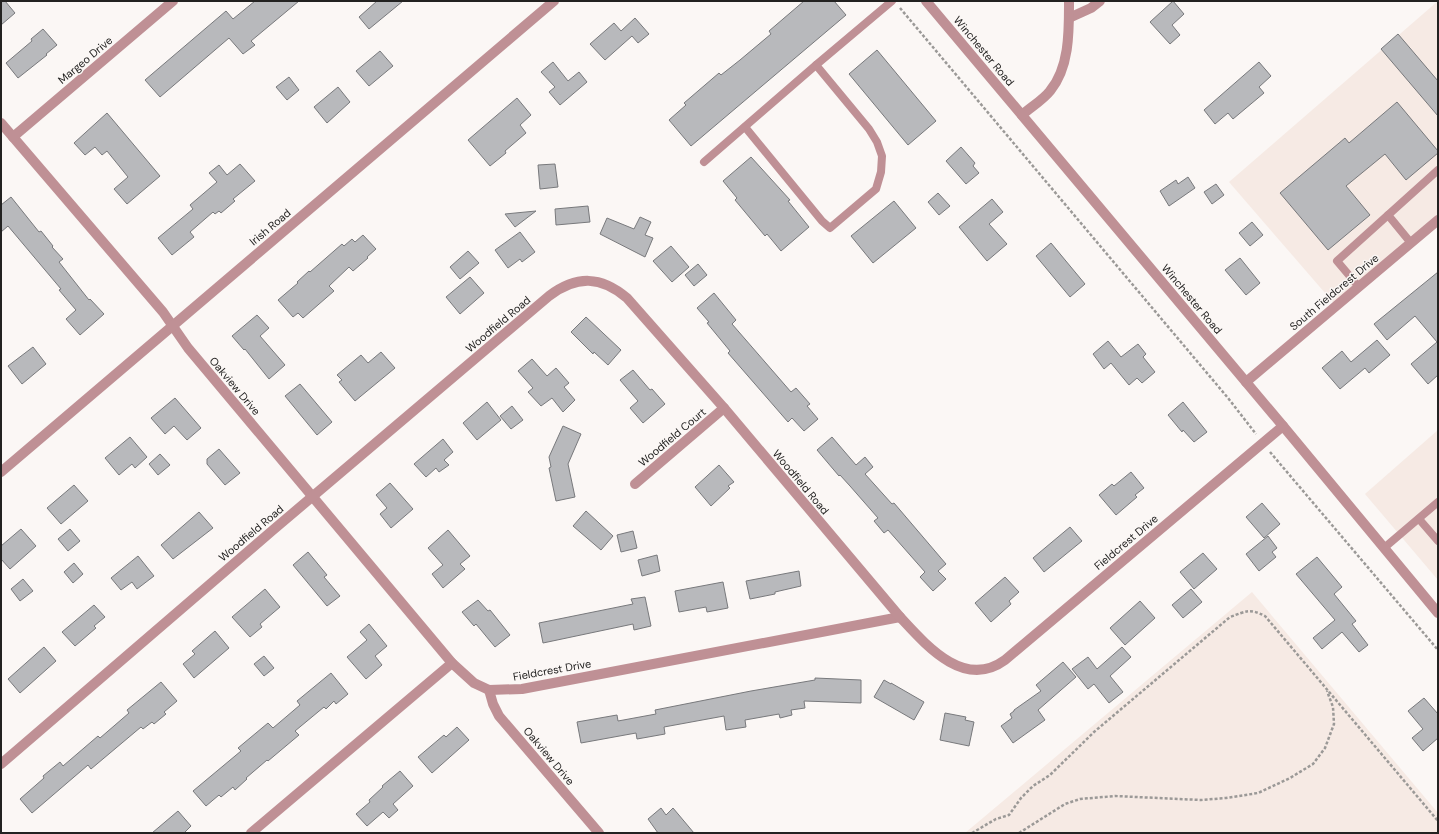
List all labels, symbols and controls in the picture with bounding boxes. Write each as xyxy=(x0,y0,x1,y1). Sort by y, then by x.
street label: Winchester Road xyxy=(951,13,1017,89)
street label: Margeo Drive xyxy=(55,33,115,87)
street label: Irish Road xyxy=(246,206,294,248)
street label: South Fieldcrest Drive xyxy=(1287,251,1381,333)
street label: Winchester Road xyxy=(1159,261,1225,337)
street label: Woodfield Road xyxy=(463,293,533,355)
street label: Oakview Drive xyxy=(207,354,263,418)
street label: Woodfield Court xyxy=(635,405,709,469)
street label: Woodfield Road xyxy=(770,447,832,517)
street label: Woodfield Road xyxy=(216,502,286,564)
street label: Fieldcrest Drive xyxy=(1091,511,1161,573)
street label: Fieldcrest Drive xyxy=(512,656,592,684)
street label: Oakview Drive xyxy=(521,724,577,788)

